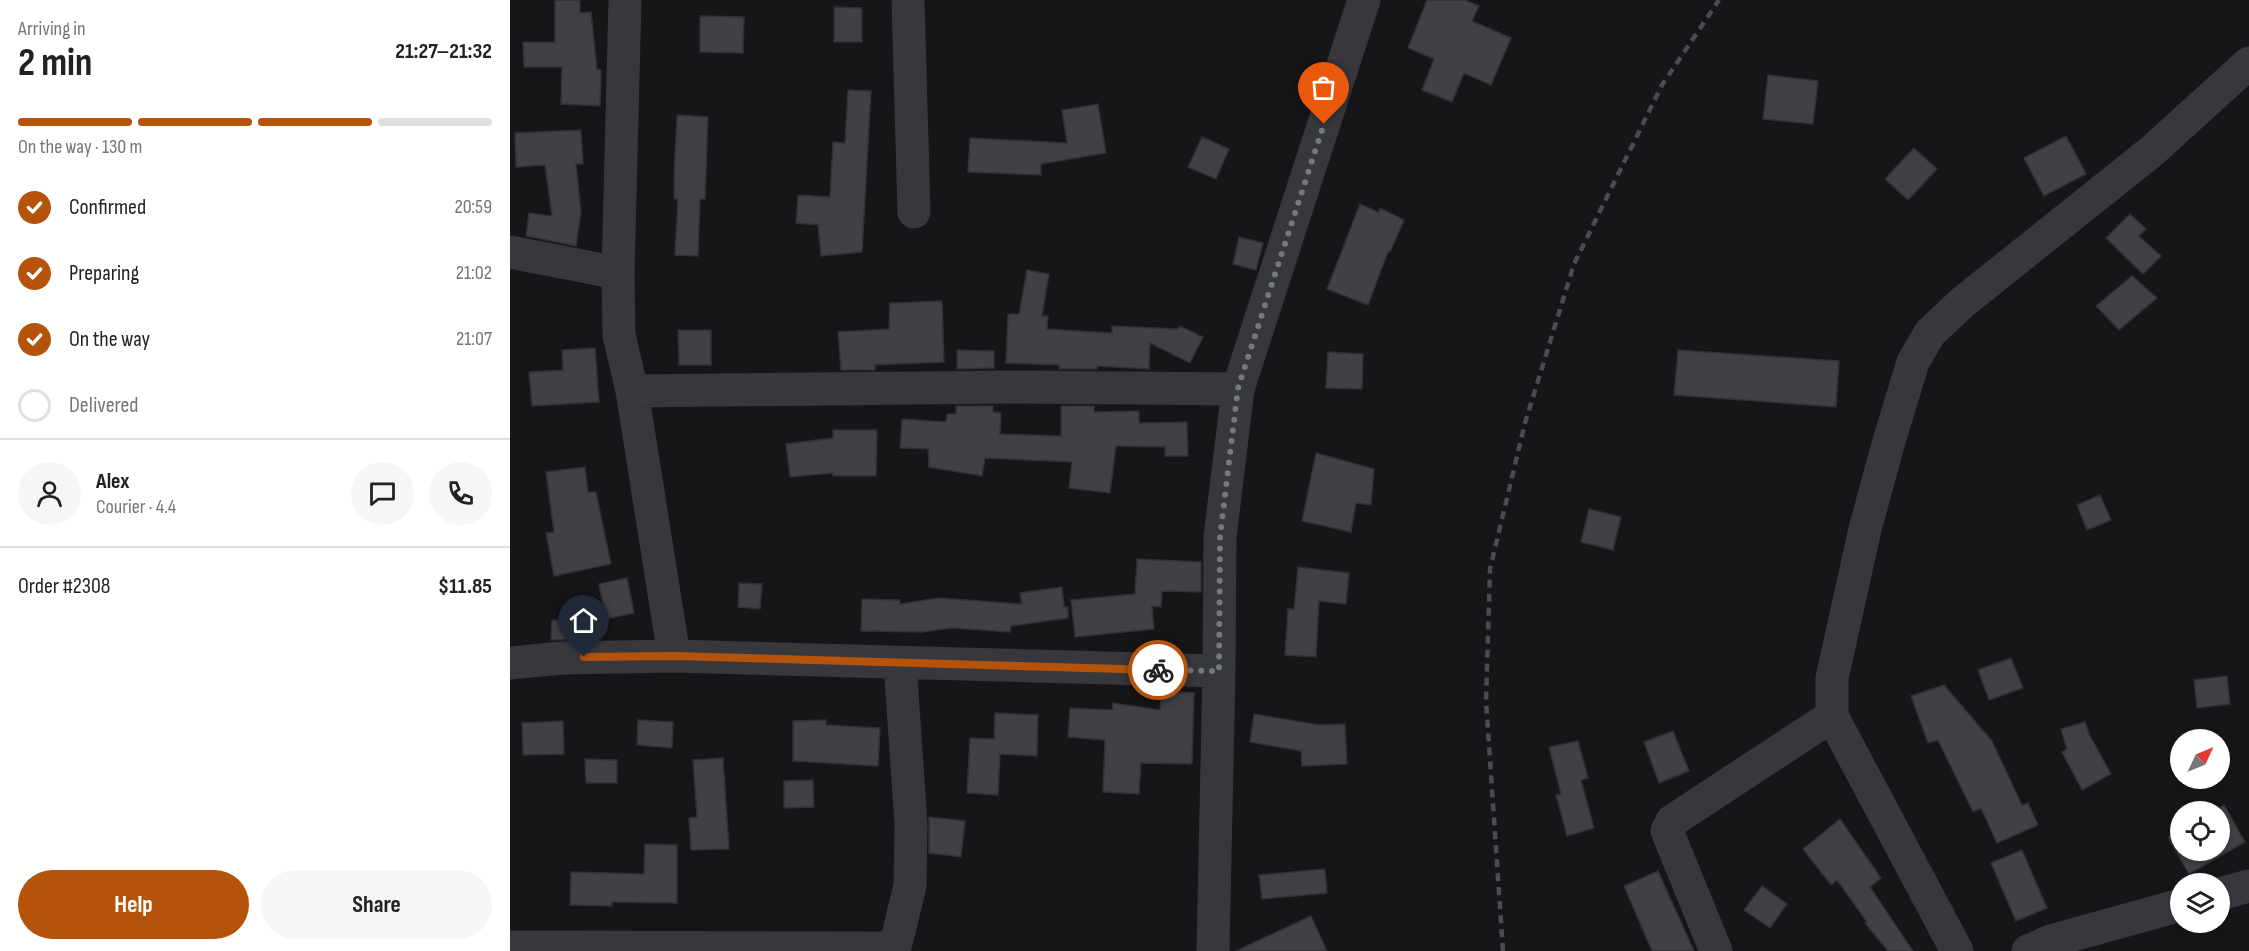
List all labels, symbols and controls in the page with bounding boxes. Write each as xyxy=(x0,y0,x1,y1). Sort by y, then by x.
text: Arriving in xyxy=(18,17,86,41)
text: 21:27–21:32 xyxy=(395,38,492,65)
text: 2 min xyxy=(18,40,92,87)
pin xyxy=(1298,62,1349,124)
icon: bag xyxy=(1307,71,1340,104)
text: On the way · 130 m xyxy=(18,135,142,159)
icon: check xyxy=(18,191,51,224)
text: Confirmed xyxy=(69,194,146,221)
text: 20:59 xyxy=(454,195,492,219)
icon: check xyxy=(18,257,51,290)
text: Preparing xyxy=(69,260,139,287)
text: 21:02 xyxy=(456,261,492,285)
icon: check xyxy=(18,323,51,356)
text: On the way xyxy=(69,326,150,353)
text: 21:07 xyxy=(456,327,492,351)
text: Delivered xyxy=(69,392,138,419)
button: person xyxy=(18,462,81,525)
button: chat xyxy=(351,462,414,525)
button: phone xyxy=(429,462,492,525)
text: Alex xyxy=(96,468,129,495)
text: Courier · 4.4 xyxy=(96,495,176,519)
text: Order #2308 xyxy=(18,573,110,600)
text: $11.85 xyxy=(438,573,492,600)
pin xyxy=(558,595,609,657)
icon: home xyxy=(567,604,600,637)
courier xyxy=(1128,640,1188,700)
icon: bike xyxy=(1142,654,1175,687)
north arrow xyxy=(2170,729,2230,789)
map controls xyxy=(2170,729,2230,933)
button: locate xyxy=(2170,801,2230,861)
button: Help xyxy=(18,870,249,939)
button: Share xyxy=(261,870,492,939)
button: layers xyxy=(2170,873,2230,933)

